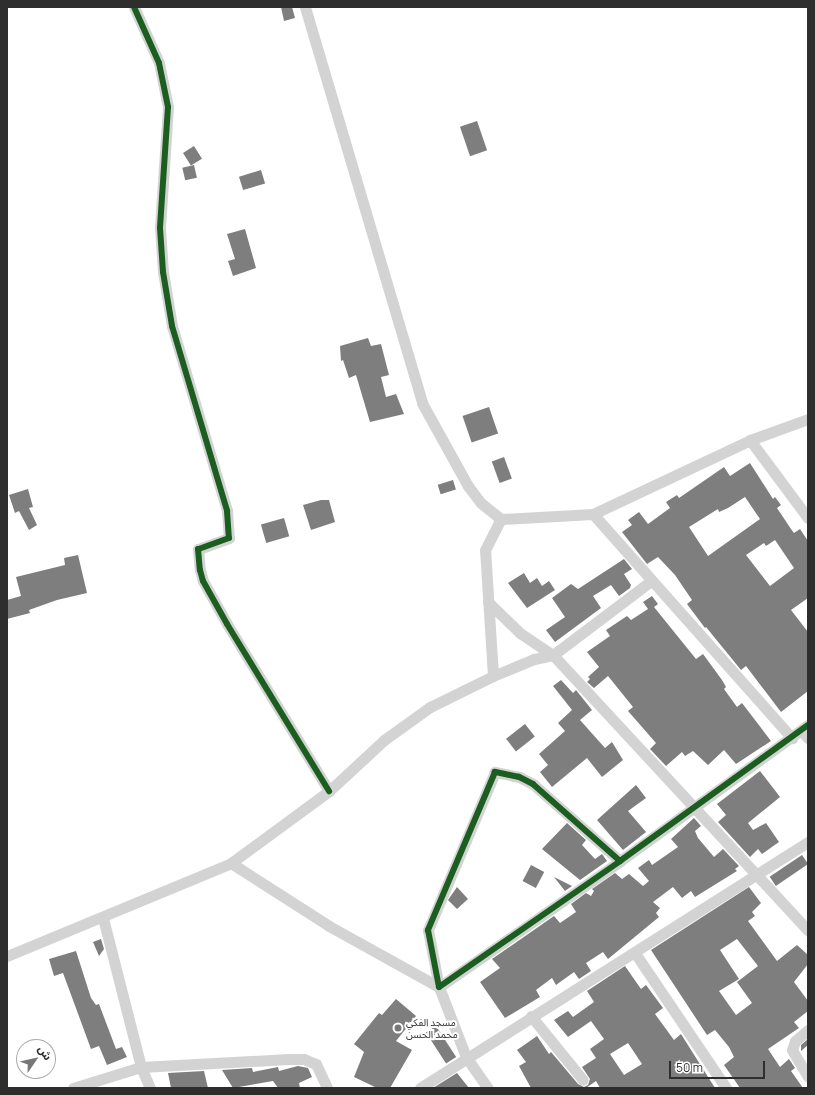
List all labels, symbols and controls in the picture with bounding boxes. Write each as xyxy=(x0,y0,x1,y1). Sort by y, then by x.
place label: مسجد الفكي محمد الحسن xyxy=(406,1016,458,1040)
marker: مسجد الفكي محمد الحسن xyxy=(393,1023,403,1033)
north arrow xyxy=(16,1039,56,1079)
text: ش xyxy=(35,1042,56,1063)
scale bar xyxy=(671,1053,767,1079)
text: 50 m xyxy=(676,1059,703,1076)

